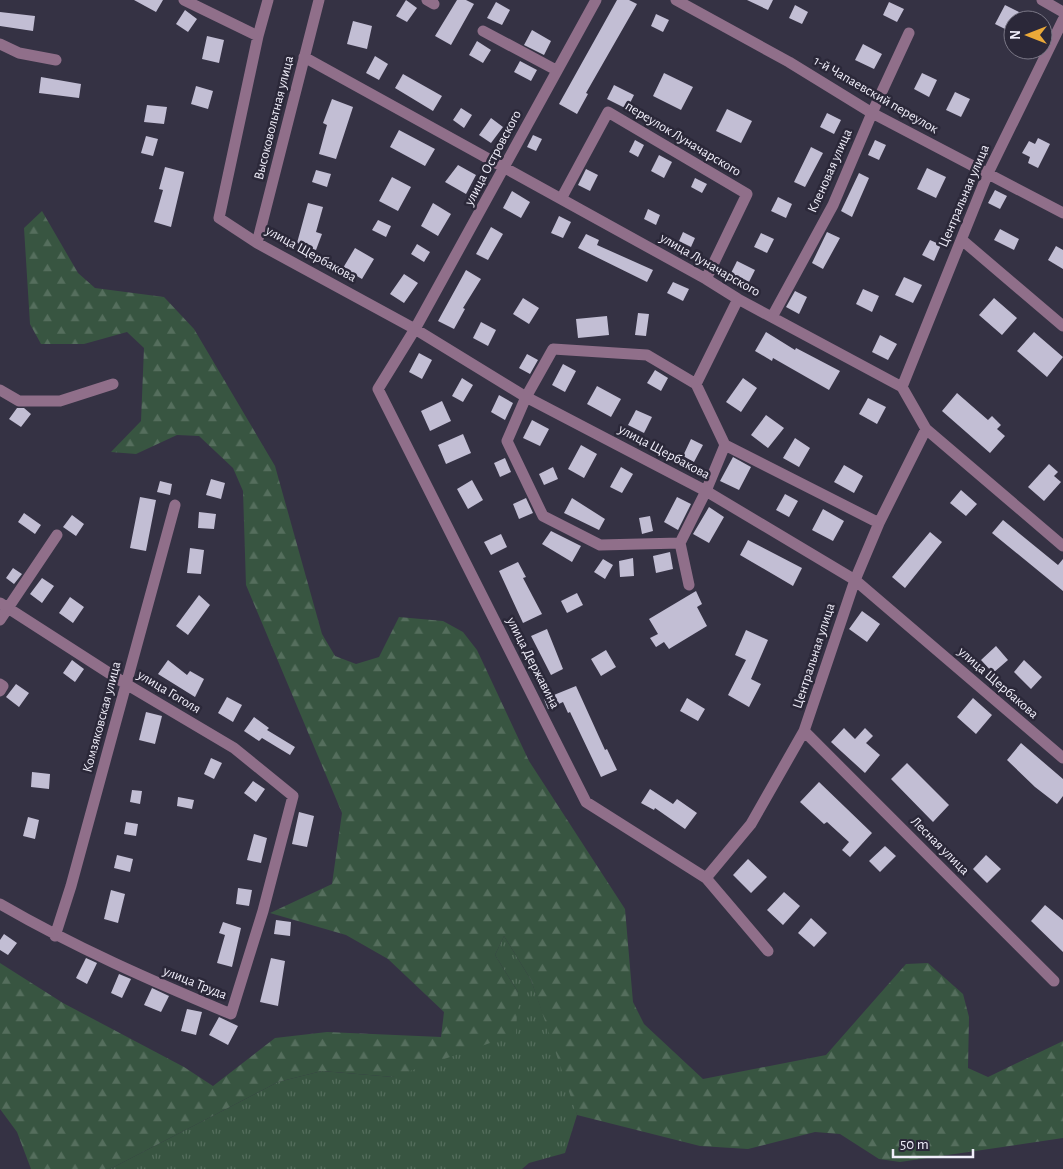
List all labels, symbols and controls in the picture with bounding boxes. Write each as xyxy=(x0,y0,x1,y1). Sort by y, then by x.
north arrow xyxy=(1003,10,1053,60)
text: N xyxy=(1009,30,1023,40)
street label: Высоковольтная улица xyxy=(252,54,296,182)
street label: 1-й Чапаевский переулок xyxy=(811,54,941,137)
street label: переулок Луначарского xyxy=(623,99,743,179)
street label: улица Островского xyxy=(462,108,524,209)
street label: Кленовая улица xyxy=(805,126,855,215)
street label: Центральная улица xyxy=(936,142,992,249)
street label: улица Щербакова xyxy=(262,223,359,285)
street label: улица Луначарского xyxy=(657,230,763,299)
street label: улица Щербакова xyxy=(615,422,713,482)
street label: Центральная улица xyxy=(790,601,838,711)
street label: улица Державина xyxy=(503,614,562,712)
street label: улица Щербакова xyxy=(954,644,1041,722)
street label: Комзяковская улица xyxy=(80,659,124,774)
street label: улица Гоголя xyxy=(134,667,203,716)
street label: Лесная улица xyxy=(908,814,972,878)
street label: улица Труда xyxy=(160,964,229,1002)
scale bar xyxy=(893,1126,973,1158)
text: 50 m xyxy=(900,1137,929,1152)

